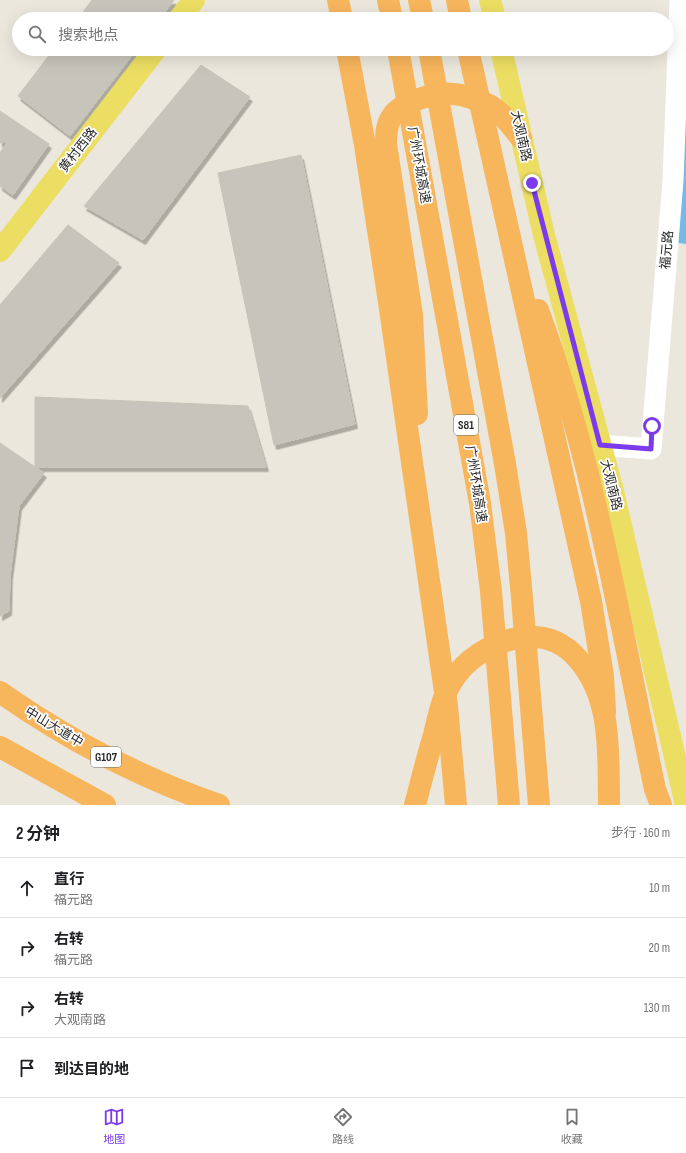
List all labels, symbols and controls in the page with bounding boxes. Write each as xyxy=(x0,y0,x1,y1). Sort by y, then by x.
search box xyxy=(12,12,674,56)
icon: search xyxy=(26,23,48,45)
text: 搜索地点 xyxy=(58,26,118,45)
street label: 大观南路 xyxy=(507,109,535,163)
street label: 黄村西路 xyxy=(56,125,100,175)
street label: 广州环城高速 xyxy=(404,125,434,205)
route end xyxy=(523,174,541,192)
street label: 福元路 xyxy=(657,230,677,270)
road number: S81 xyxy=(454,415,478,435)
route start xyxy=(643,417,661,435)
street label: 广州环城高速 xyxy=(462,444,490,524)
street label: 大观南路 xyxy=(597,458,625,512)
street label: 中山大道中 xyxy=(22,703,86,751)
road number: G107 xyxy=(91,747,121,767)
text: 2 分钟 xyxy=(16,824,60,844)
text: 步行 · 160 m xyxy=(611,825,670,841)
text: 直行 xyxy=(54,870,84,889)
icon: ahead xyxy=(16,877,38,899)
text: 10 m xyxy=(649,880,670,896)
text: 福元路 xyxy=(54,892,93,908)
text: 右转 xyxy=(54,930,84,949)
icon: right xyxy=(16,937,38,959)
text: 20 m xyxy=(648,940,670,956)
text: 福元路 xyxy=(54,952,93,968)
text: 右转 xyxy=(54,990,84,1009)
icon: right xyxy=(16,997,38,1019)
text: 130 m xyxy=(644,1000,670,1016)
text: 大观南路 xyxy=(54,1012,106,1028)
icon: arrive xyxy=(16,1057,38,1079)
text: 到达目的地 xyxy=(54,1060,129,1079)
tab: 地图 xyxy=(103,1106,125,1146)
tab: 路线 xyxy=(332,1106,354,1146)
tab: 收藏 xyxy=(561,1106,583,1146)

